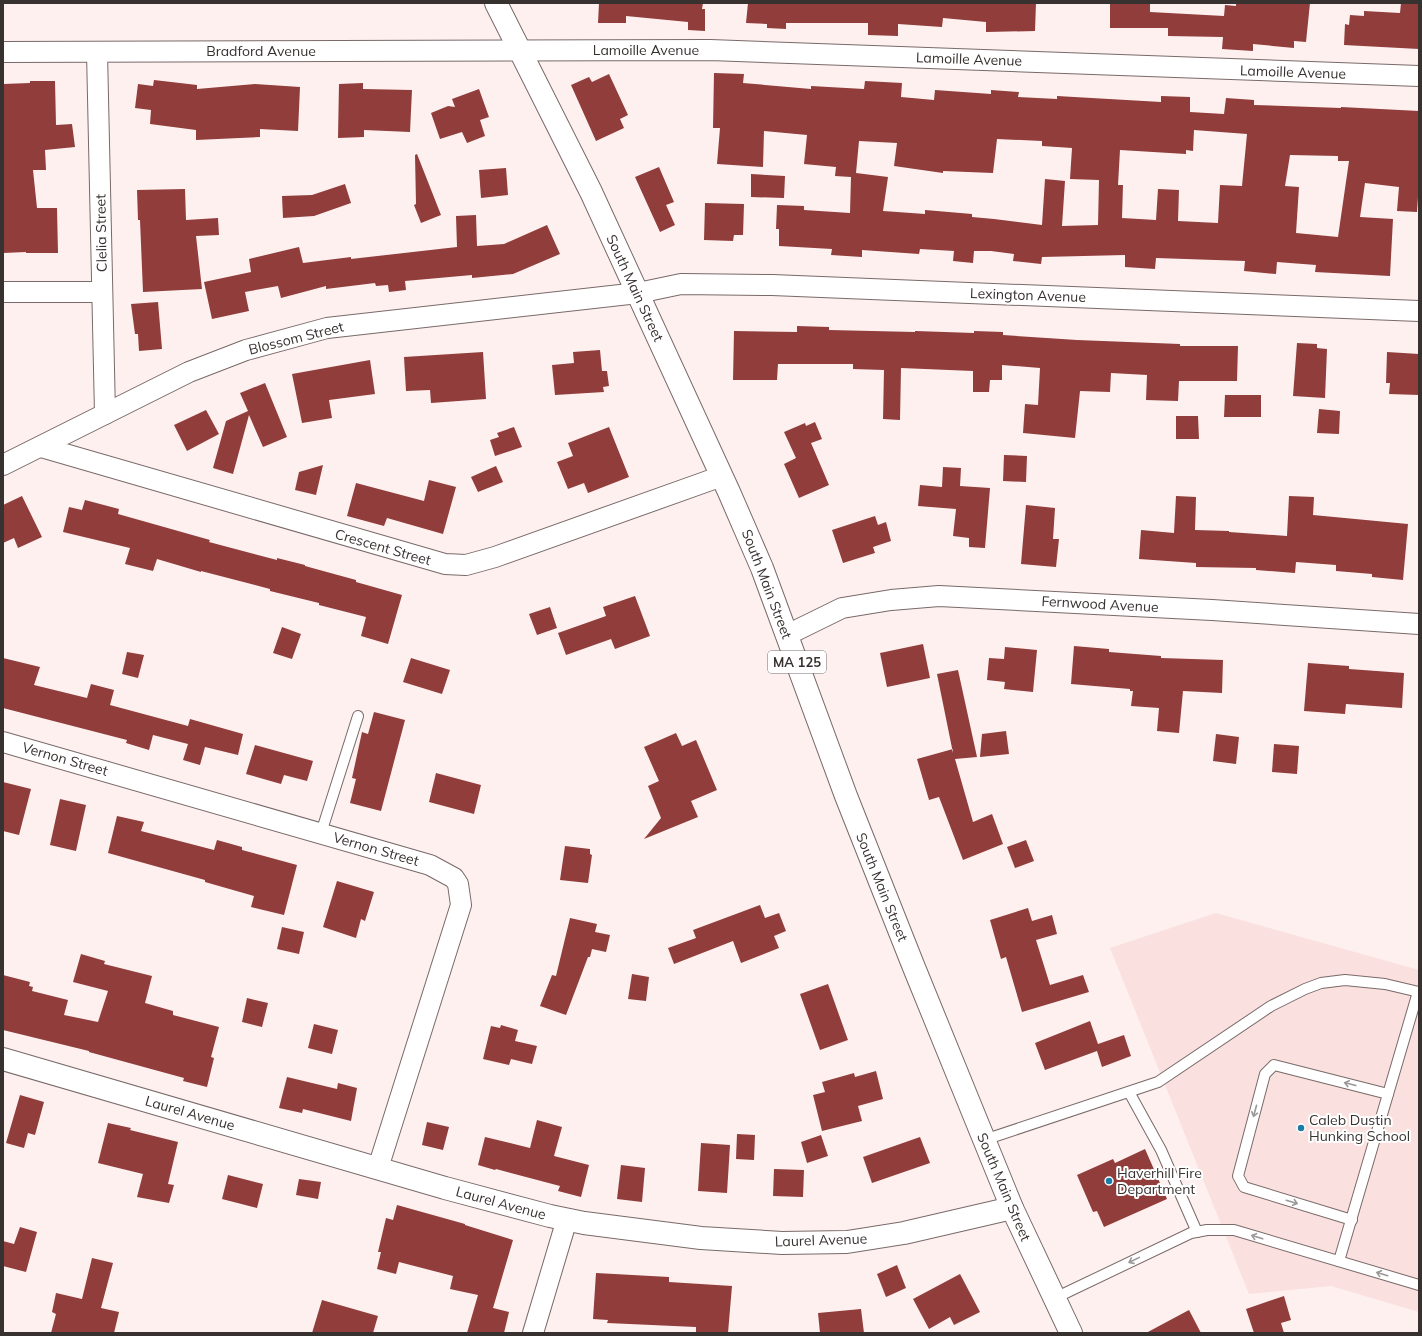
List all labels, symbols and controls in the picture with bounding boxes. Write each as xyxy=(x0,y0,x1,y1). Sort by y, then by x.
street label: Lamoille Avenue xyxy=(593,41,699,59)
street label: Bradford Avenue xyxy=(206,42,316,60)
street label: Lamoille Avenue xyxy=(916,48,1022,70)
street label: Lamoille Avenue xyxy=(1240,61,1346,83)
street label: Clelia Street xyxy=(91,194,111,272)
street label: South Main Street xyxy=(602,232,668,344)
street label: Lexington Avenue xyxy=(970,284,1086,306)
street label: Blossom Street xyxy=(247,317,346,359)
street label: Crescent Street xyxy=(333,525,433,569)
street label: South Main Street xyxy=(738,527,796,641)
street label: Fernwood Avenue xyxy=(1041,592,1159,616)
road number: MA 125 xyxy=(768,651,826,673)
street label: Vernon Street xyxy=(20,738,110,780)
street label: Vernon Street xyxy=(331,828,421,870)
street label: South Main Street xyxy=(852,830,912,944)
one-way arrow xyxy=(1344,1080,1357,1088)
street label: Laurel Avenue xyxy=(143,1092,237,1134)
one-way arrow xyxy=(1251,1105,1258,1118)
place label: Caleb Dustin Hunking School xyxy=(1309,1111,1410,1145)
marker: Caleb Dustin Hunking School xyxy=(1296,1123,1306,1133)
street label: South Main Street xyxy=(973,1130,1035,1244)
place label: Haverhill Fire Department xyxy=(1117,1164,1202,1198)
marker: Haverhill Fire Department xyxy=(1104,1176,1114,1186)
street label: Laurel Avenue xyxy=(454,1182,548,1224)
one-way arrow xyxy=(1285,1199,1298,1206)
street label: Laurel Avenue xyxy=(774,1229,868,1251)
one-way arrow xyxy=(1251,1233,1264,1240)
one-way arrow xyxy=(1129,1257,1141,1264)
one-way arrow xyxy=(1375,1270,1388,1277)

